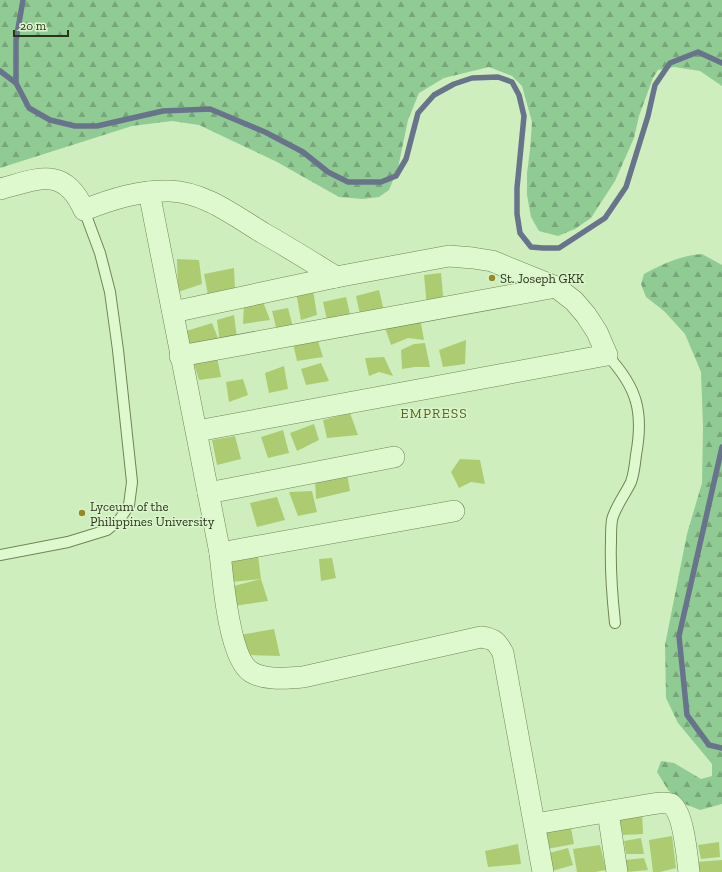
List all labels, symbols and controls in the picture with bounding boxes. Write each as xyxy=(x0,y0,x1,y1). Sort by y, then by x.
scale bar xyxy=(14,12,68,38)
text: 20 m xyxy=(20,19,47,33)
place label: St. Joseph GKK xyxy=(500,271,585,286)
marker: St. Joseph GKK xyxy=(487,273,497,283)
district label: EMPRESS xyxy=(400,405,468,422)
place label: Lyceum of the Philippines University xyxy=(90,499,215,529)
marker: Lyceum of the Philippines University xyxy=(77,508,87,518)

